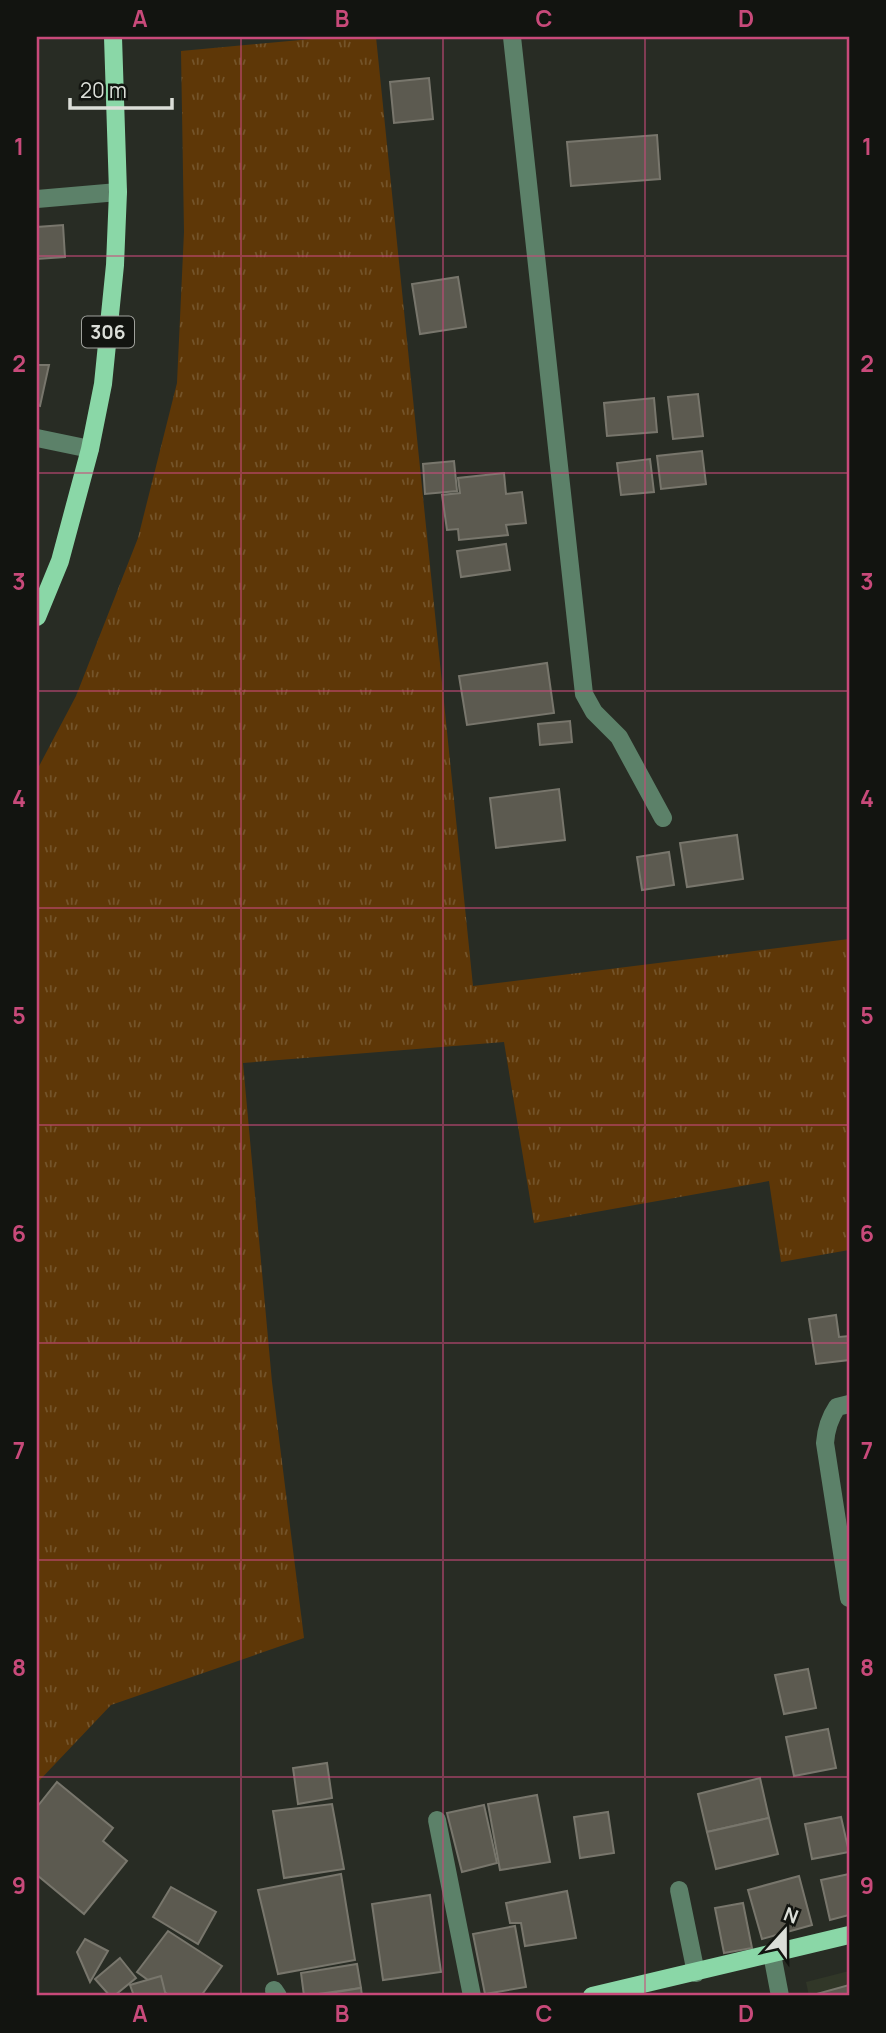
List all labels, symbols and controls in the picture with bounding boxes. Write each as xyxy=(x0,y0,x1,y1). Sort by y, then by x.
text: A xyxy=(132,2,148,34)
text: B xyxy=(335,2,349,34)
text: C xyxy=(536,2,553,34)
text: D xyxy=(738,2,754,34)
scale bar xyxy=(70,66,172,110)
text: 20 m xyxy=(80,76,127,104)
text: 1 xyxy=(14,130,24,162)
text: 1 xyxy=(862,130,872,162)
road number: 306 xyxy=(82,316,134,348)
text: 2 xyxy=(12,347,26,379)
text: 2 xyxy=(860,347,874,379)
text: 3 xyxy=(12,565,26,597)
text: 3 xyxy=(860,565,874,597)
text: 4 xyxy=(12,782,26,814)
text: 4 xyxy=(860,782,874,814)
text: 5 xyxy=(12,999,26,1031)
text: 5 xyxy=(860,999,874,1031)
text: 6 xyxy=(12,1217,26,1249)
text: 6 xyxy=(860,1217,874,1249)
text: 7 xyxy=(13,1434,25,1466)
text: 7 xyxy=(861,1434,873,1466)
text: 8 xyxy=(12,1651,26,1683)
text: 8 xyxy=(860,1651,874,1683)
text: 9 xyxy=(12,1869,26,1901)
text: 9 xyxy=(860,1869,874,1901)
north arrow xyxy=(750,1896,820,1966)
text: N xyxy=(780,1901,802,1930)
text: A xyxy=(132,1997,148,2029)
text: B xyxy=(335,1997,349,2029)
text: C xyxy=(536,1997,553,2029)
text: D xyxy=(738,1997,754,2029)

